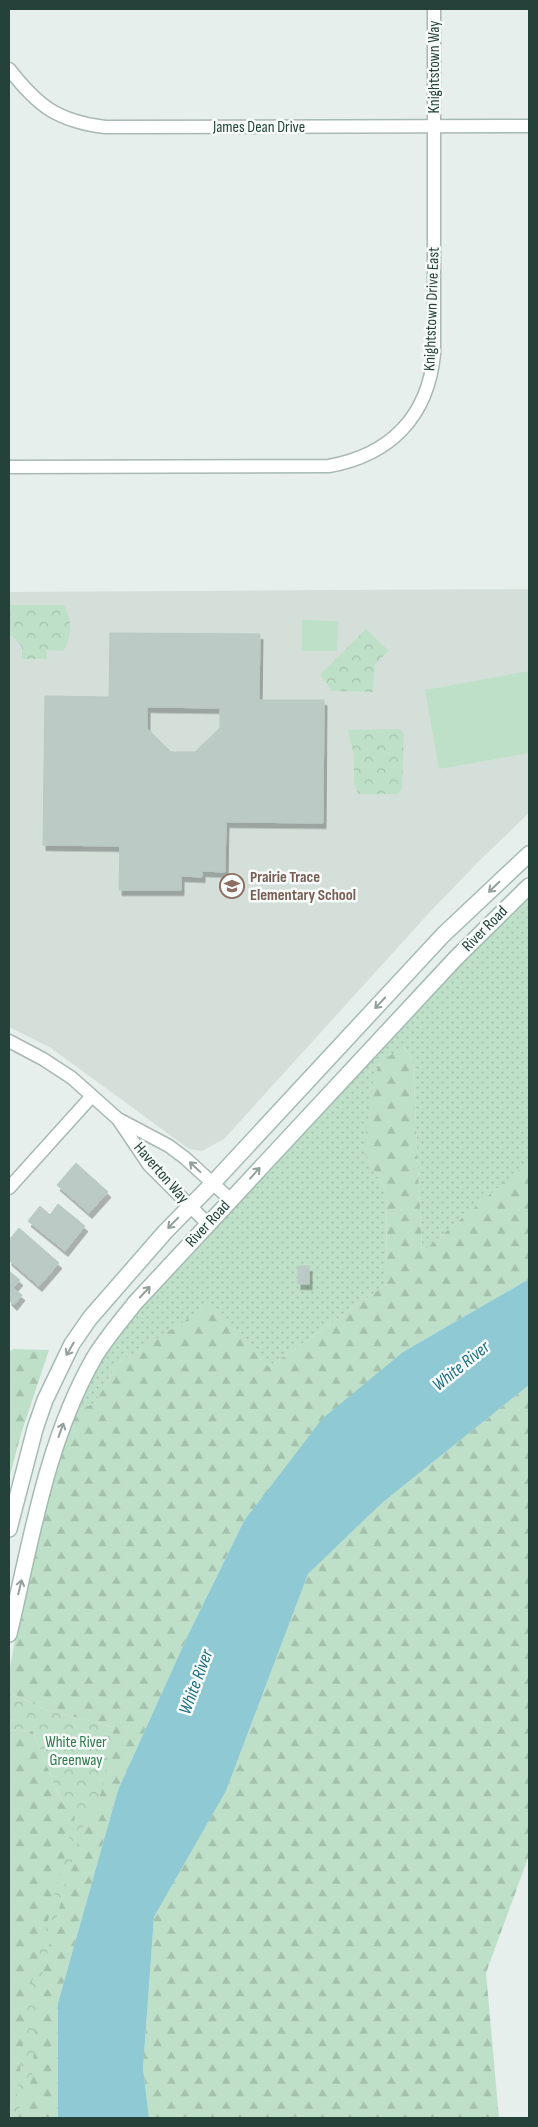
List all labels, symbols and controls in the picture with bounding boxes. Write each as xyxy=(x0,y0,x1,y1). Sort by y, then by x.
street label: Knightstown Way xyxy=(425,21,444,113)
street label: James Dean Drive xyxy=(212,118,305,137)
street label: Knightstown Drive East xyxy=(420,247,444,371)
place label: Prairie Trace Elementary School xyxy=(250,868,356,905)
school or university icon: Prairie Trace Elementary School xyxy=(219,873,245,899)
one-way arrow xyxy=(488,881,500,893)
street label: River Road xyxy=(458,902,512,956)
one-way arrow xyxy=(374,997,386,1009)
street label: Haverton Way xyxy=(129,1139,193,1207)
one-way arrow xyxy=(188,1161,201,1173)
one-way arrow xyxy=(249,1166,261,1179)
street label: River Road xyxy=(182,1197,234,1251)
one-way arrow xyxy=(167,1217,179,1230)
one-way arrow xyxy=(139,1286,151,1299)
water label: White River xyxy=(428,1336,495,1395)
one-way arrow xyxy=(65,1341,75,1356)
one-way arrow xyxy=(57,1423,66,1438)
one-way arrow xyxy=(16,1580,25,1596)
water label: White River xyxy=(175,1646,218,1717)
park label: White River Greenway xyxy=(45,1733,107,1770)

